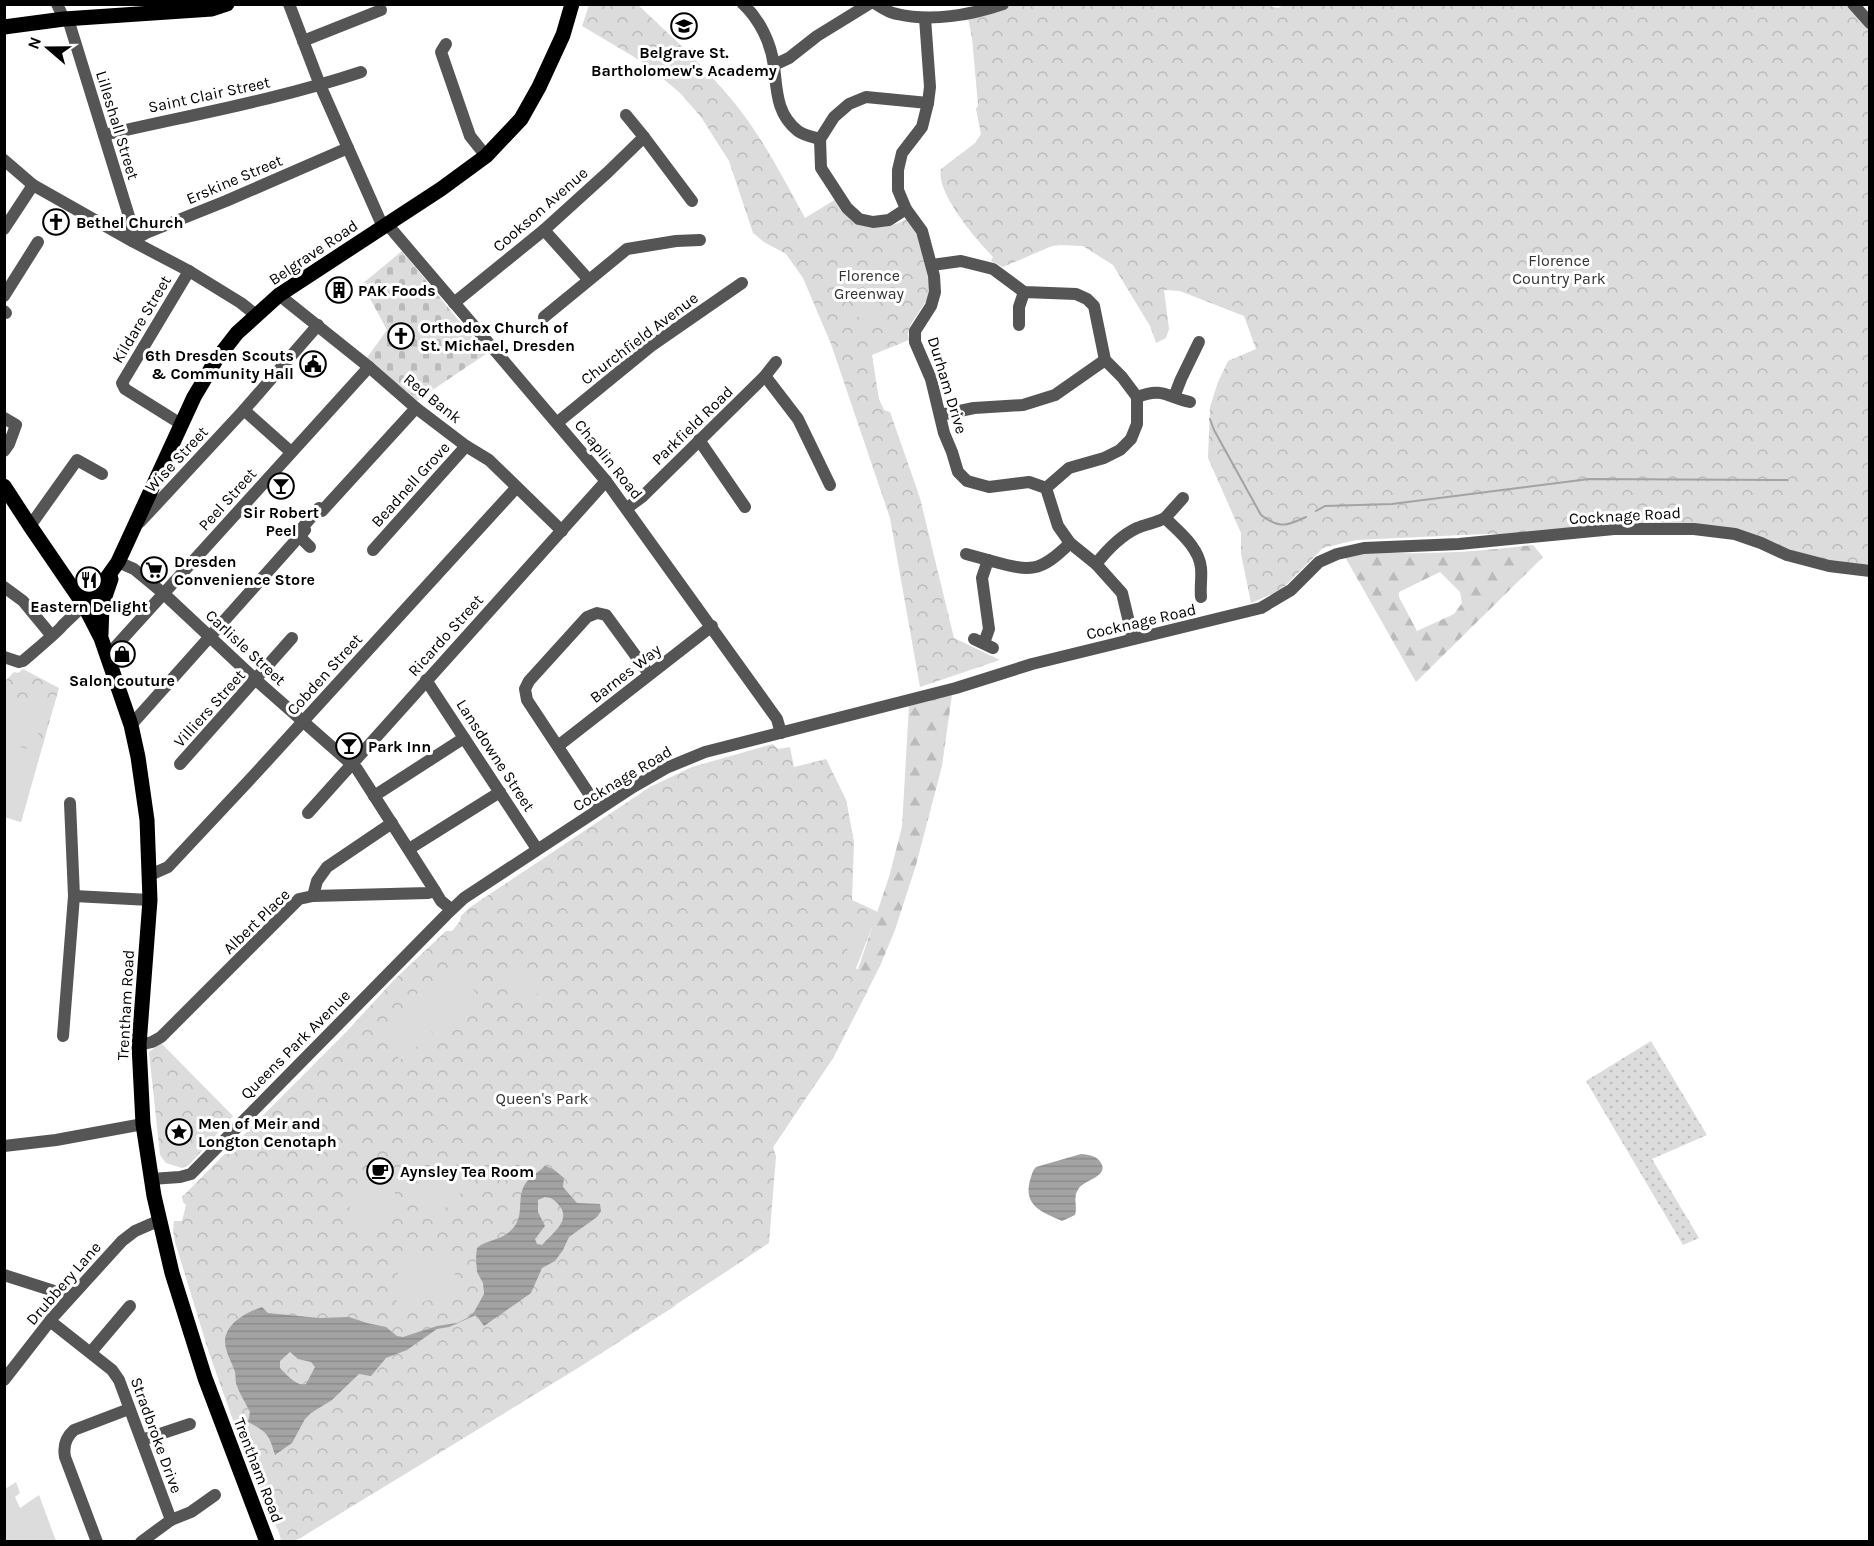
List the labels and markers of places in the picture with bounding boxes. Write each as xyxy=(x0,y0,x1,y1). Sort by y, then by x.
school or university icon: Belgrave St. Bartholomew's Academy xyxy=(669,11,699,41)
place label: Belgrave St. Bartholomew's Academy xyxy=(591,43,777,80)
church icon: Bethel Church xyxy=(41,207,71,237)
place label: Bethel Church xyxy=(76,213,183,232)
building icon: PAK Foods xyxy=(324,275,354,305)
place label: PAK Foods xyxy=(358,281,436,300)
place label: Orthodox Church of St. Michael, Dresden xyxy=(420,318,575,355)
church icon: Orthodox Church of St. Michael, Dresden xyxy=(386,321,416,351)
place label: 6th Dresden Scouts & Community Hall xyxy=(145,346,294,383)
public building icon: 6th Dresden Scouts & Community Hall xyxy=(298,349,328,379)
bar icon: Sir Robert Peel xyxy=(266,471,296,501)
place label: Sir Robert Peel xyxy=(243,503,319,540)
place label: Dresden Convenience Store xyxy=(174,552,315,589)
supermarket icon: Dresden Convenience Store xyxy=(139,555,169,585)
restaurant icon: Eastern Delight xyxy=(74,565,104,595)
place label: Eastern Delight xyxy=(30,597,148,616)
shop icon: Salon couture xyxy=(107,639,137,669)
place label: Salon couture xyxy=(69,671,175,690)
bar icon: Park Inn xyxy=(334,731,364,761)
place label: Park Inn xyxy=(368,737,431,756)
place label: Men of Meir and Longton Cenotaph xyxy=(198,1114,337,1151)
place icon: Men of Meir and Longton Cenotaph xyxy=(164,1117,194,1147)
cafe icon: Aynsley Tea Room xyxy=(365,1156,395,1186)
place label: Aynsley Tea Room xyxy=(400,1162,534,1181)

